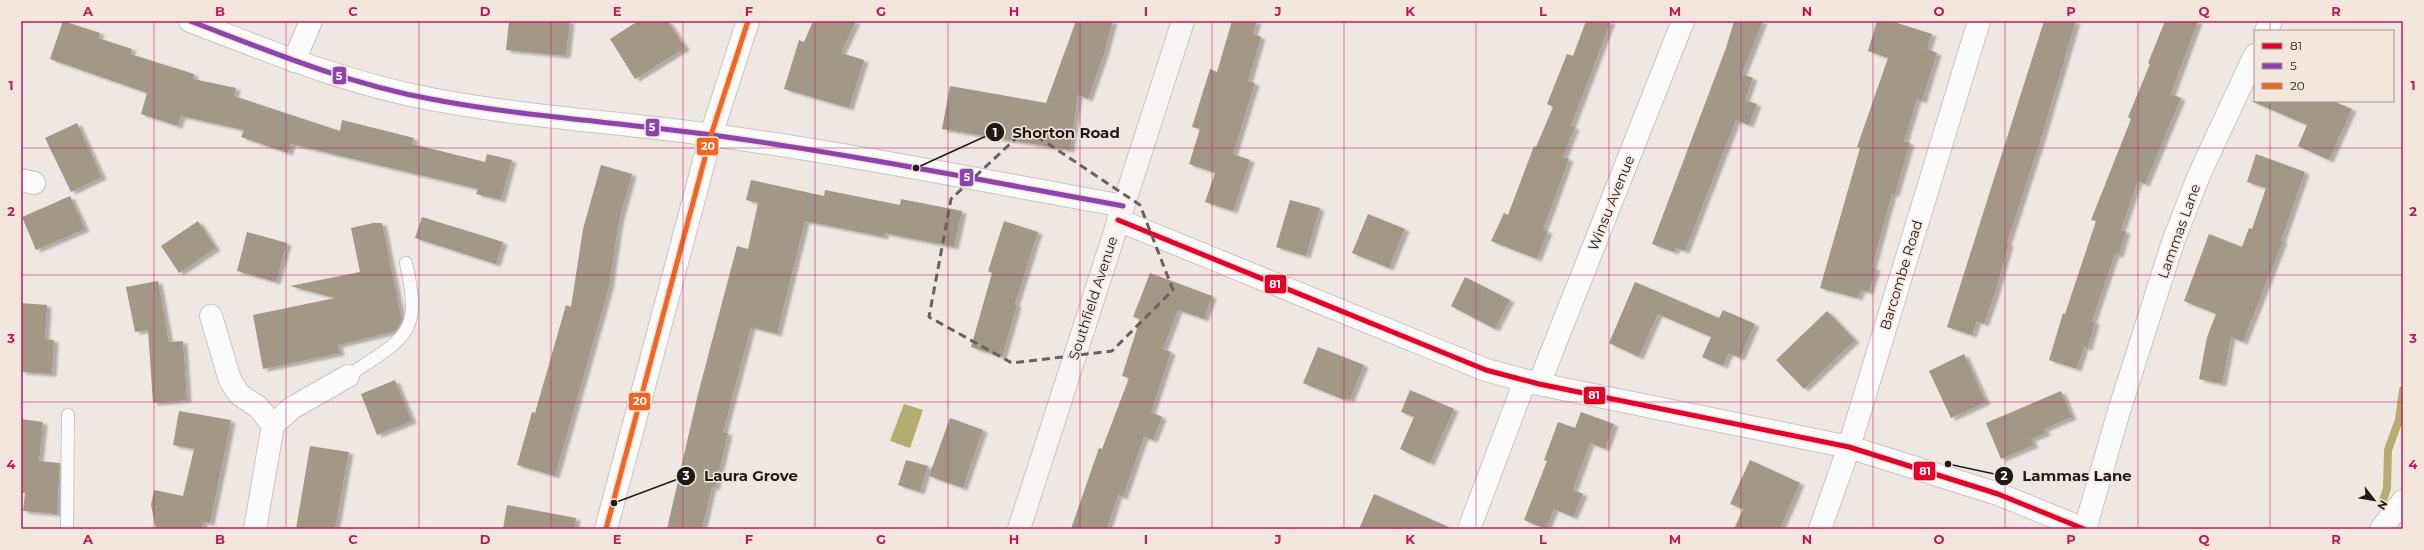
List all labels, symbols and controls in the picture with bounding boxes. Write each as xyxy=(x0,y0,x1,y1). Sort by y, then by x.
text: A xyxy=(82,3,94,19)
text: B xyxy=(215,3,225,19)
text: C xyxy=(348,3,358,19)
text: D xyxy=(480,3,491,19)
text: E xyxy=(613,3,622,19)
text: F xyxy=(745,3,753,19)
text: G xyxy=(876,3,886,19)
text: H xyxy=(1009,3,1019,19)
text: I xyxy=(1144,3,1148,19)
text: J xyxy=(1273,3,1282,19)
text: K xyxy=(1405,3,1415,19)
text: L xyxy=(1539,3,1547,19)
text: M xyxy=(1669,3,1681,19)
text: N xyxy=(1802,3,1812,19)
text: O xyxy=(1934,3,1945,19)
text: P xyxy=(2066,3,2076,19)
text: Q xyxy=(2199,3,2210,19)
text: R xyxy=(2331,3,2341,19)
legend xyxy=(2254,30,2394,102)
text: 81 xyxy=(2290,38,2302,53)
text: 5 xyxy=(2290,58,2297,73)
line badge: 5 xyxy=(332,66,347,85)
text: 5 xyxy=(336,69,343,83)
text: 1 xyxy=(8,77,14,93)
text: 1 xyxy=(2410,77,2416,93)
text: 20 xyxy=(2290,78,2305,93)
line badge: 5 xyxy=(645,118,660,137)
callout: Shorton Road xyxy=(985,119,1128,146)
text: 5 xyxy=(649,120,656,134)
text: Shorton Road xyxy=(1012,123,1120,142)
text: 1 xyxy=(993,125,997,140)
line badge: 20 xyxy=(696,137,719,156)
text: 20 xyxy=(701,139,716,153)
street label: Winsu Avenue xyxy=(1584,153,1638,253)
line badge: 5 xyxy=(959,168,974,187)
text: 5 xyxy=(964,170,971,184)
street label: Lammas Lane xyxy=(2154,181,2204,281)
text: 2 xyxy=(7,203,15,219)
text: 2 xyxy=(2409,203,2417,219)
street label: Barcombe Road xyxy=(1876,218,1926,332)
street label: Southfield Avenue xyxy=(1065,234,1121,362)
line badge: 81 xyxy=(1264,274,1287,294)
text: 81 xyxy=(1269,277,1281,291)
text: 3 xyxy=(6,330,15,346)
text: 3 xyxy=(2408,330,2417,346)
line badge: 81 xyxy=(1583,386,1606,405)
text: 81 xyxy=(1588,388,1600,402)
line badge: 20 xyxy=(628,392,651,411)
text: 20 xyxy=(633,394,648,408)
text: 4 xyxy=(7,456,16,472)
text: 4 xyxy=(2409,456,2418,472)
line badge: 81 xyxy=(1913,461,1936,481)
callout: Laura Grove xyxy=(676,462,806,489)
callout: Lammas Lane xyxy=(1994,462,2139,489)
text: 81 xyxy=(1919,464,1931,478)
text: Laura Grove xyxy=(704,466,798,485)
text: Lammas Lane xyxy=(2022,466,2132,485)
text: 3 xyxy=(681,468,690,483)
text: 2 xyxy=(2000,468,2008,483)
north arrow xyxy=(2354,480,2394,520)
text: N xyxy=(2374,498,2391,513)
text: A xyxy=(82,531,94,547)
text: B xyxy=(215,531,225,547)
text: C xyxy=(348,531,358,547)
text: D xyxy=(480,531,491,547)
text: E xyxy=(613,531,622,547)
text: F xyxy=(745,531,753,547)
text: G xyxy=(876,531,886,547)
text: H xyxy=(1009,531,1019,547)
text: I xyxy=(1144,531,1148,547)
text: J xyxy=(1273,531,1282,547)
text: K xyxy=(1405,531,1415,547)
text: L xyxy=(1539,531,1547,547)
text: M xyxy=(1669,531,1681,547)
text: N xyxy=(1802,531,1812,547)
text: O xyxy=(1934,531,1945,547)
text: P xyxy=(2066,531,2076,547)
text: Q xyxy=(2199,531,2210,547)
text: R xyxy=(2331,531,2341,547)

